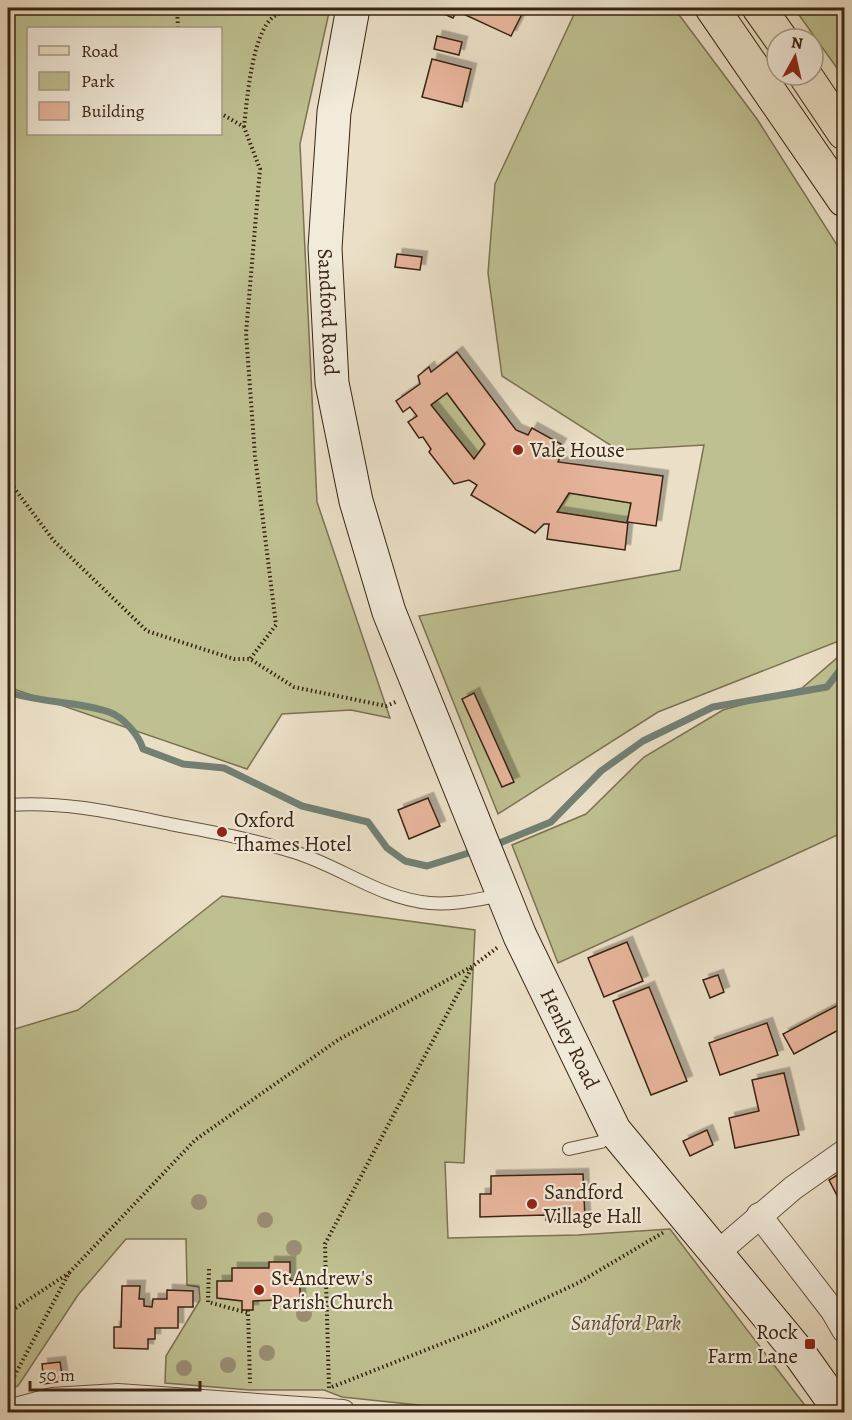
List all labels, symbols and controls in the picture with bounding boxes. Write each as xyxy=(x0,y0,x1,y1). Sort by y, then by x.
legend xyxy=(27,27,222,135)
north arrow xyxy=(765,27,825,87)
text: N xyxy=(790,31,805,55)
text: Road xyxy=(81,39,119,63)
text: Park xyxy=(81,69,115,93)
text: Building xyxy=(81,99,145,123)
street label: Sandford Road xyxy=(311,248,346,377)
place label: Vale House xyxy=(529,436,625,464)
marker: Vale House xyxy=(511,443,525,457)
place label: Oxford Thames Hotel xyxy=(234,806,351,858)
marker: Oxford Thames Hotel xyxy=(215,825,229,839)
street label: Henley Road xyxy=(534,984,606,1094)
place label: Sandford Village Hall xyxy=(543,1178,641,1230)
marker: Sandford Village Hall xyxy=(525,1197,539,1211)
place label: St Andrew's Parish Church xyxy=(271,1264,393,1316)
marker: St Andrew's Parish Church xyxy=(252,1283,266,1297)
park label: Sandford Park xyxy=(571,1309,681,1337)
place label: Rock Farm Lane xyxy=(707,1318,799,1370)
marker: Rock Farm Lane xyxy=(803,1337,817,1351)
scale bar xyxy=(30,1354,200,1392)
text: 50 m xyxy=(39,1363,75,1387)

